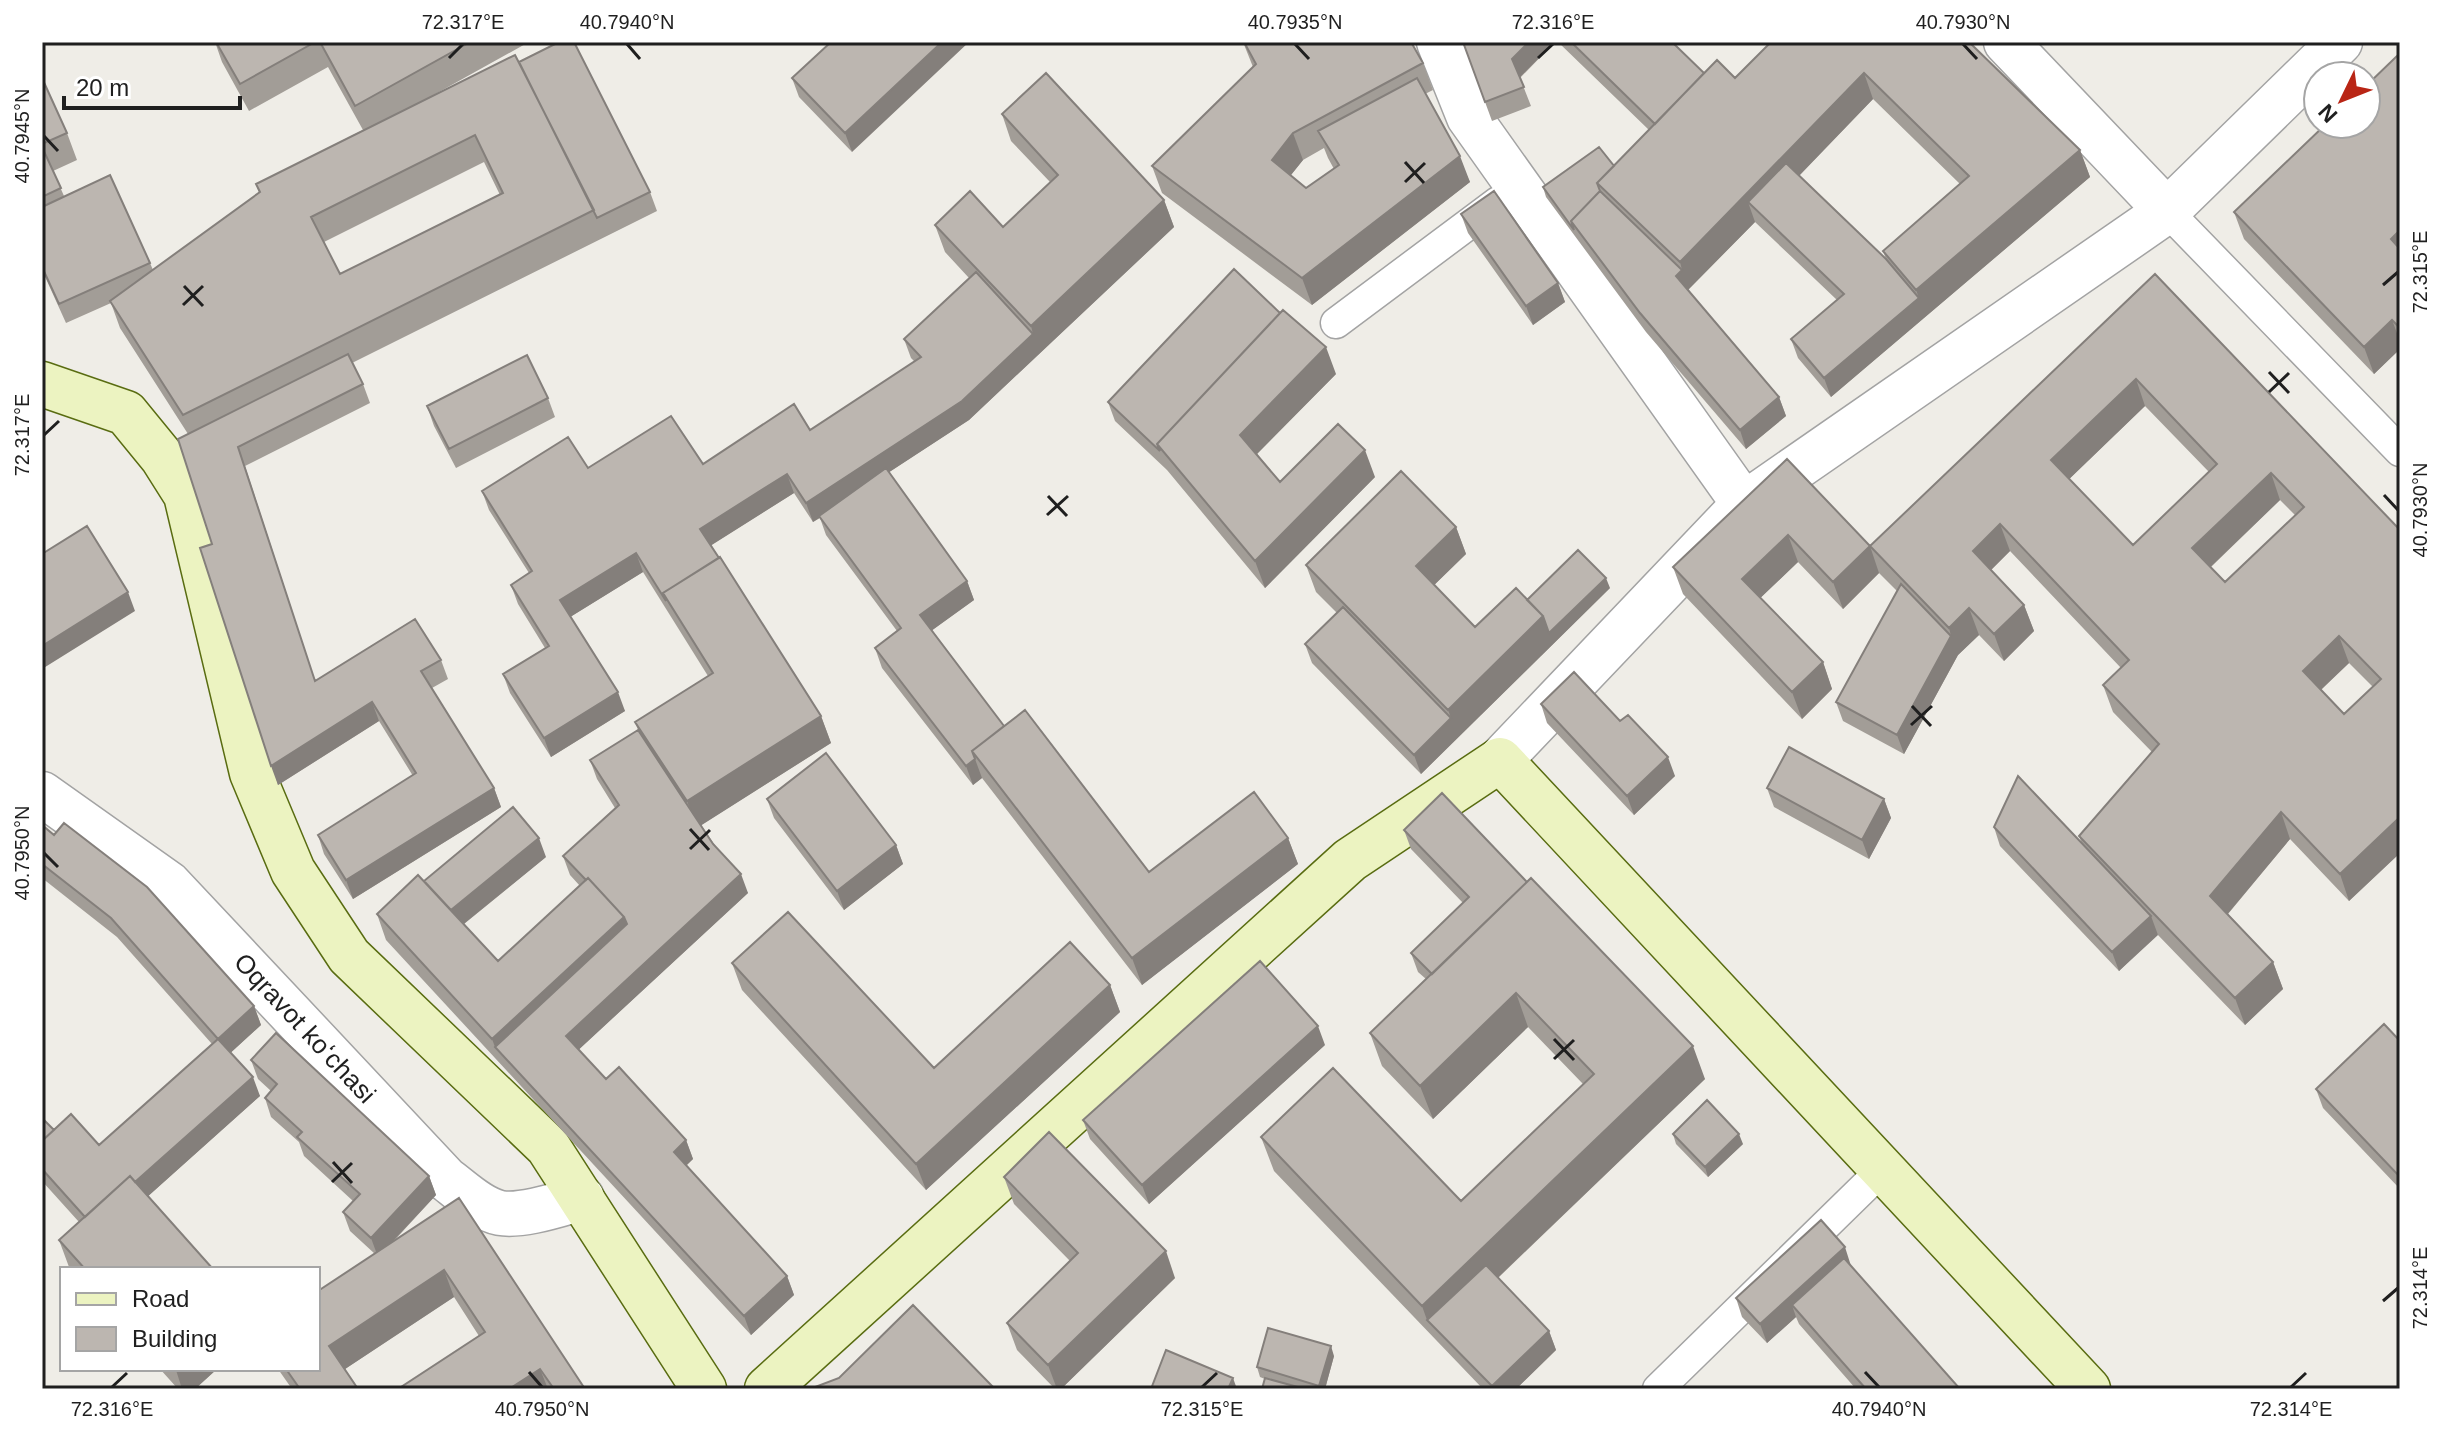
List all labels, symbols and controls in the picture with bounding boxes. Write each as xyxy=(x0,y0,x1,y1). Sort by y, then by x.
text: 72.317°E xyxy=(422,11,504,33)
text: 40.7940°N xyxy=(580,11,674,33)
text: 40.7935°N xyxy=(1248,11,1342,33)
text: 72.316°E xyxy=(1512,11,1594,33)
text: 40.7930°N xyxy=(1916,11,2010,33)
scale bar xyxy=(64,60,240,110)
north arrow xyxy=(2302,60,2382,140)
text: 20 m xyxy=(76,74,129,101)
text: 40.7945°N xyxy=(11,89,33,183)
text: N xyxy=(2313,99,2342,128)
text: 72.315°E xyxy=(2409,231,2431,313)
text: 72.317°E xyxy=(11,394,33,476)
text: 40.7930°N xyxy=(2409,463,2431,557)
text: 40.7950°N xyxy=(11,806,33,900)
street label: Oqravot koʻchasi xyxy=(228,947,382,1109)
text: 72.314°E xyxy=(2409,1247,2431,1329)
legend xyxy=(60,1267,320,1371)
text: Road xyxy=(132,1285,189,1312)
text: Building xyxy=(132,1325,217,1352)
text: 72.316°E xyxy=(71,1398,153,1420)
text: 40.7950°N xyxy=(495,1398,589,1420)
text: 72.315°E xyxy=(1161,1398,1243,1420)
text: 40.7940°N xyxy=(1832,1398,1926,1420)
text: 72.314°E xyxy=(2250,1398,2332,1420)

